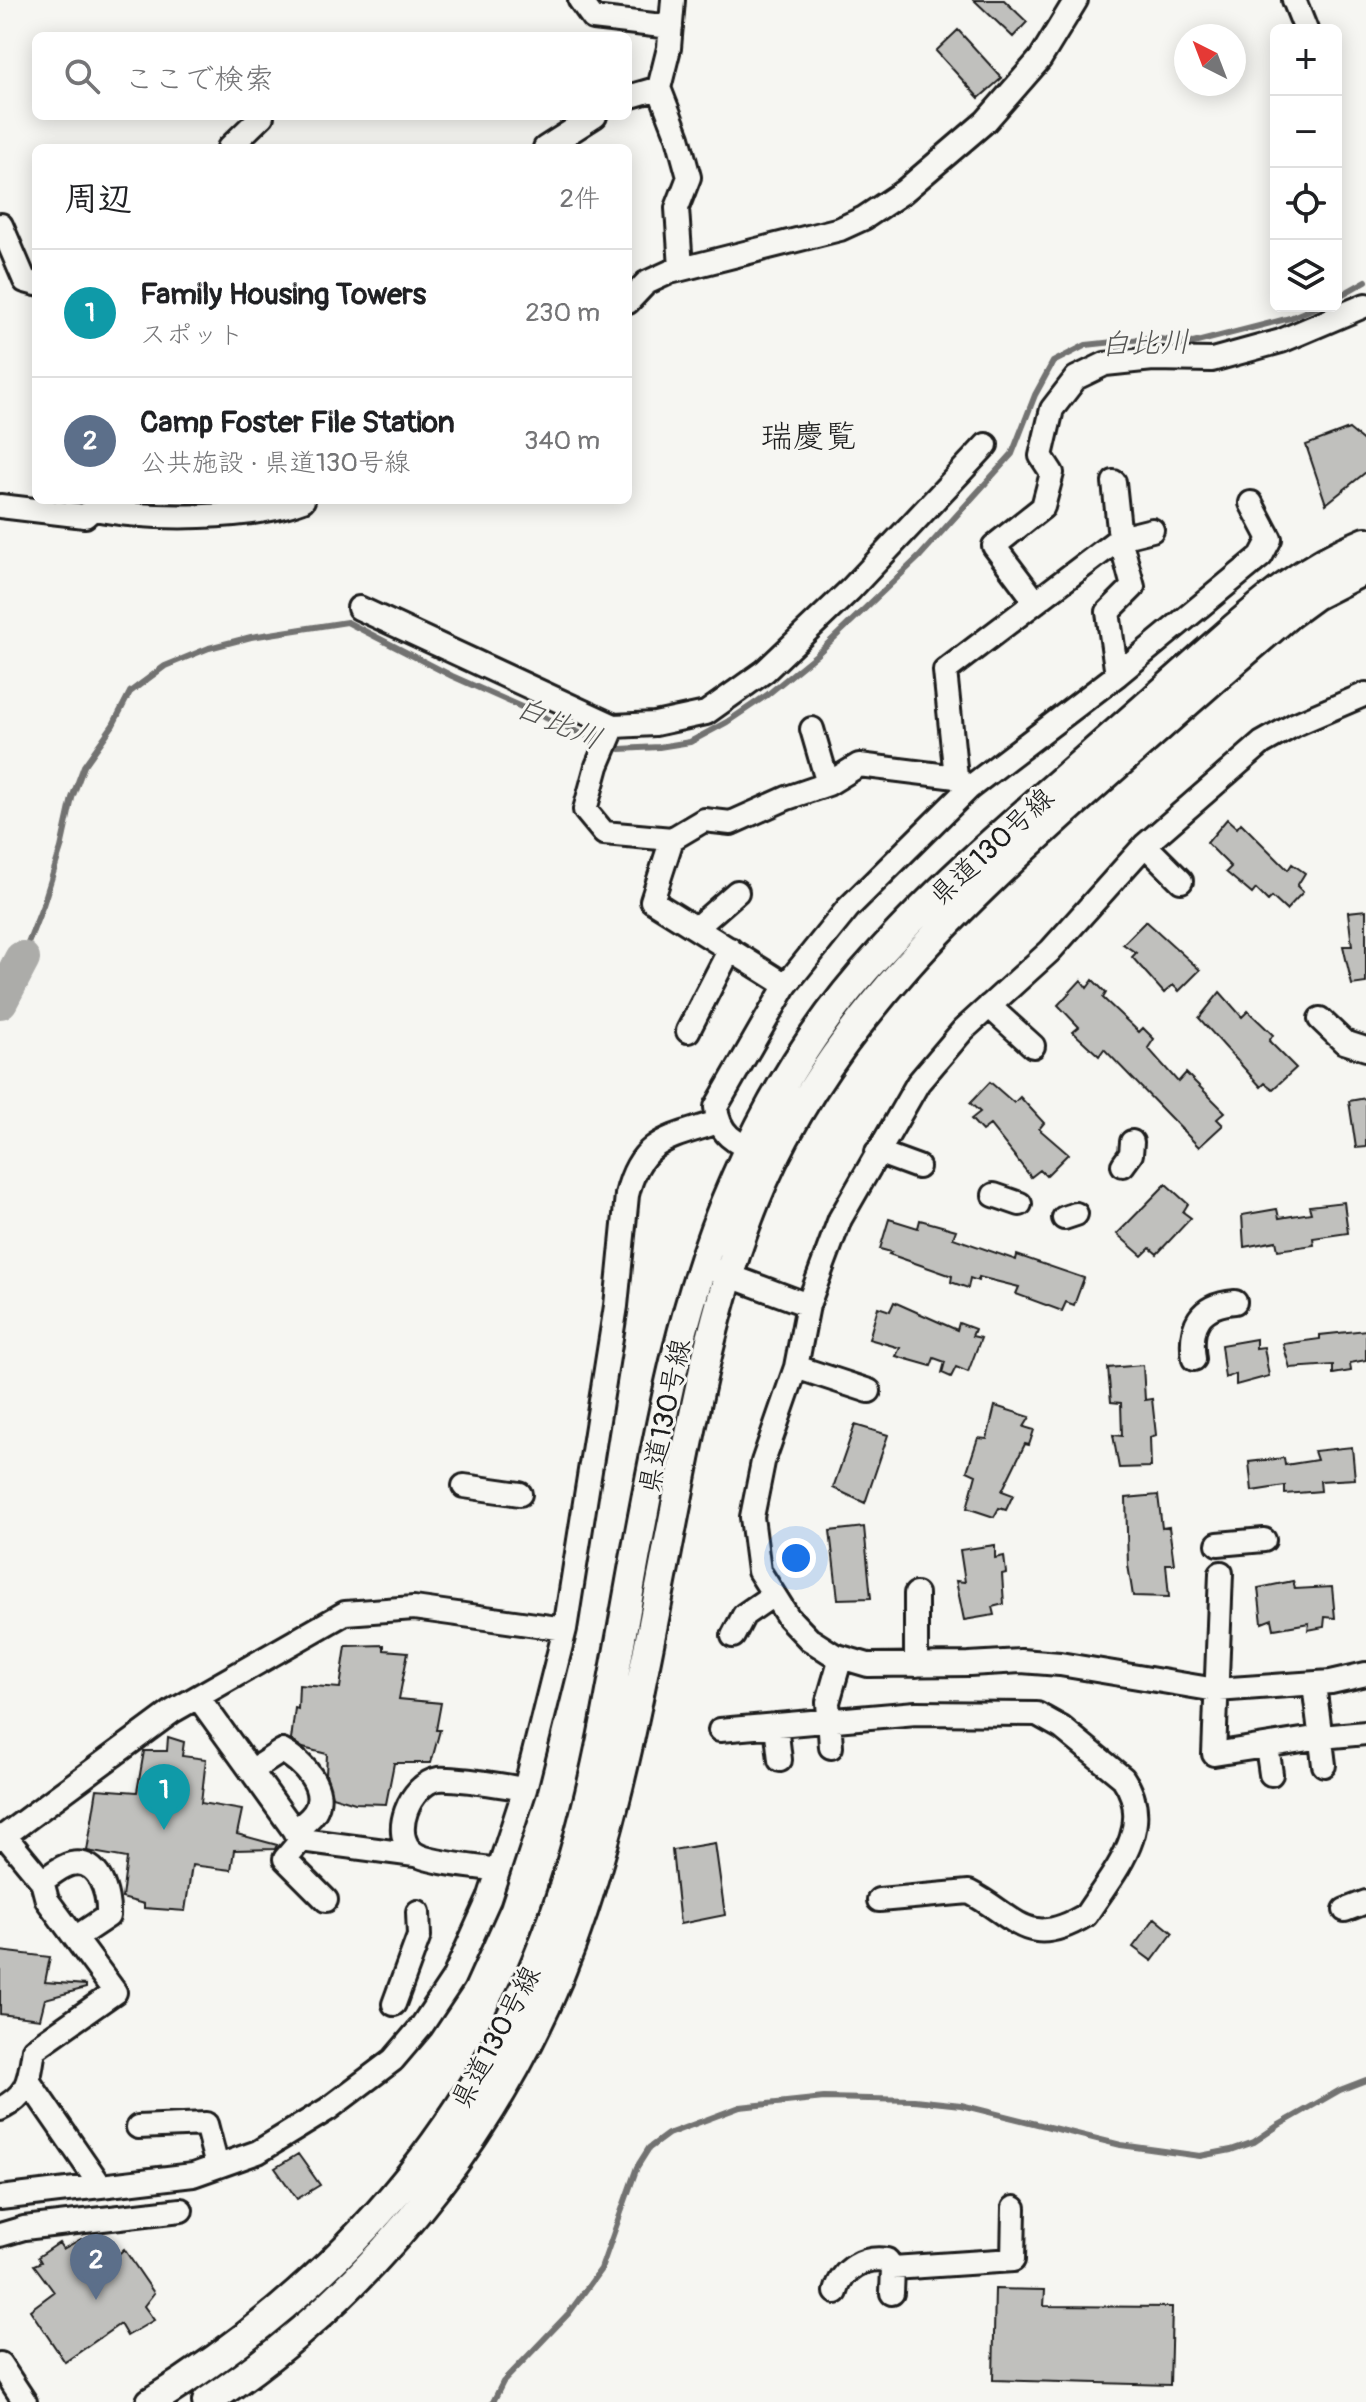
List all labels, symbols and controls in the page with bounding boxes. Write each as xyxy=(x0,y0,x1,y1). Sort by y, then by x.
north arrow xyxy=(1174,24,1246,96)
map controls xyxy=(1270,24,1342,312)
button: + xyxy=(1270,24,1342,96)
search box xyxy=(32,32,632,120)
icon: search xyxy=(60,54,104,98)
text: ここで検索 xyxy=(124,61,274,98)
button: − xyxy=(1270,96,1342,168)
button: locate xyxy=(1270,168,1342,240)
text: 周辺 xyxy=(64,178,132,221)
text: 2件 xyxy=(559,183,600,215)
button: layers xyxy=(1270,240,1342,312)
text: Family Housing Towers xyxy=(140,276,426,313)
text: 1 xyxy=(85,297,95,329)
text: 230 m xyxy=(525,297,600,329)
text: スポット xyxy=(140,319,244,351)
water label: 白比川 xyxy=(1099,323,1191,364)
text: Camp Foster File Station xyxy=(140,404,455,441)
district label: 瑞慶覧 xyxy=(761,417,857,457)
text: 2 xyxy=(83,425,97,457)
text: 340 m xyxy=(524,425,600,457)
text: 公共施設 · 県道130号線 xyxy=(140,447,410,479)
water label: 白比川 xyxy=(510,689,607,758)
street label: 県道130号線 xyxy=(922,781,1062,914)
street label: 県道130号線 xyxy=(632,1336,699,1497)
your location xyxy=(776,1538,816,1578)
pin: 1 xyxy=(138,1764,190,1830)
street label: 県道130号線 xyxy=(444,1960,549,2116)
pin: 2 xyxy=(70,2234,122,2300)

